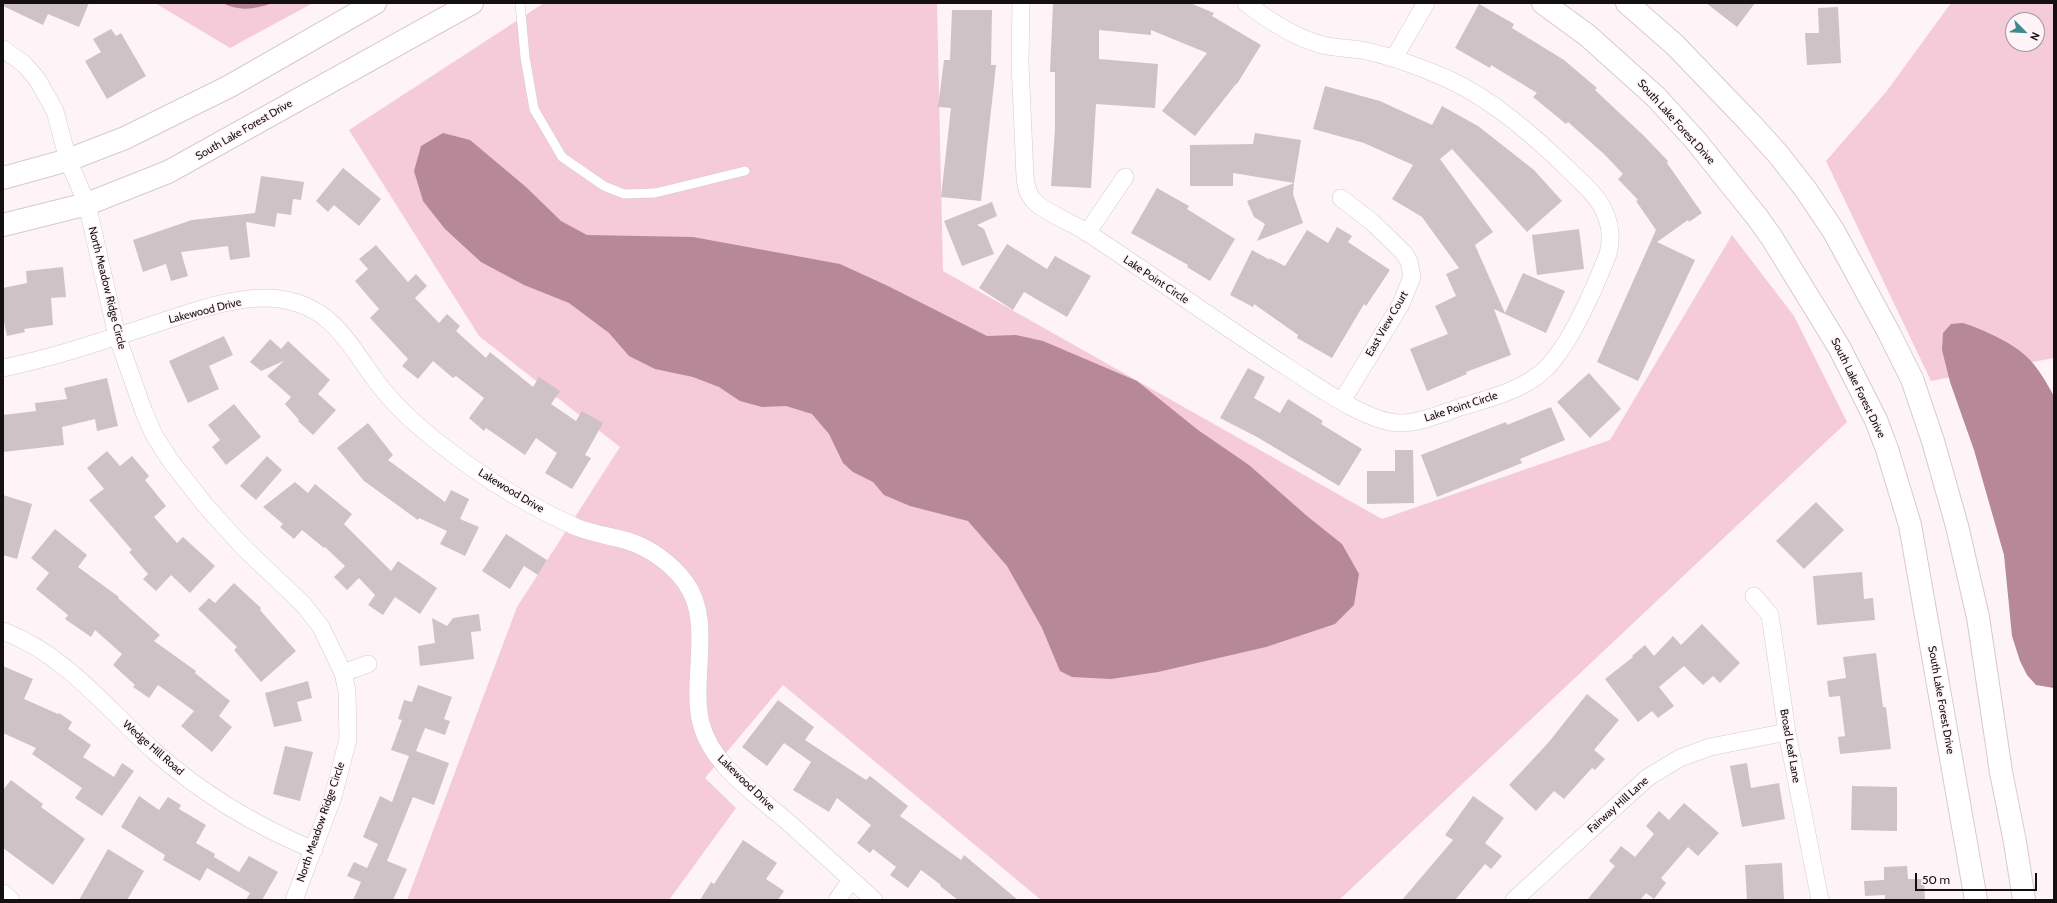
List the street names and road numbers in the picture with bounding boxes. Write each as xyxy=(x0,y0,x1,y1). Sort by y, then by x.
street label: South Lake Forest Drive xyxy=(1634,77,1718,167)
street label: South Lake Forest Drive xyxy=(193,97,295,163)
street label: North Meadow Ridge Circle xyxy=(85,225,129,351)
street label: Lake Point Circle xyxy=(1121,253,1191,307)
street label: East View Court xyxy=(1363,289,1411,359)
street label: Lakewood Drive xyxy=(167,296,243,326)
street label: South Lake Forest Drive xyxy=(1828,336,1888,440)
street label: Lake Point Circle xyxy=(1423,389,1499,425)
street label: Lakewood Drive xyxy=(476,466,546,516)
street label: South Lake Forest Drive xyxy=(1925,645,1957,755)
street label: Broad Leaf Lane xyxy=(1777,708,1803,784)
street label: Wedge Hill Road xyxy=(120,718,186,778)
street label: Lakewood Drive xyxy=(715,752,777,814)
street label: North Meadow Ridge Circle xyxy=(294,760,348,884)
street label: Fairway Hill Lane xyxy=(1585,774,1651,836)

